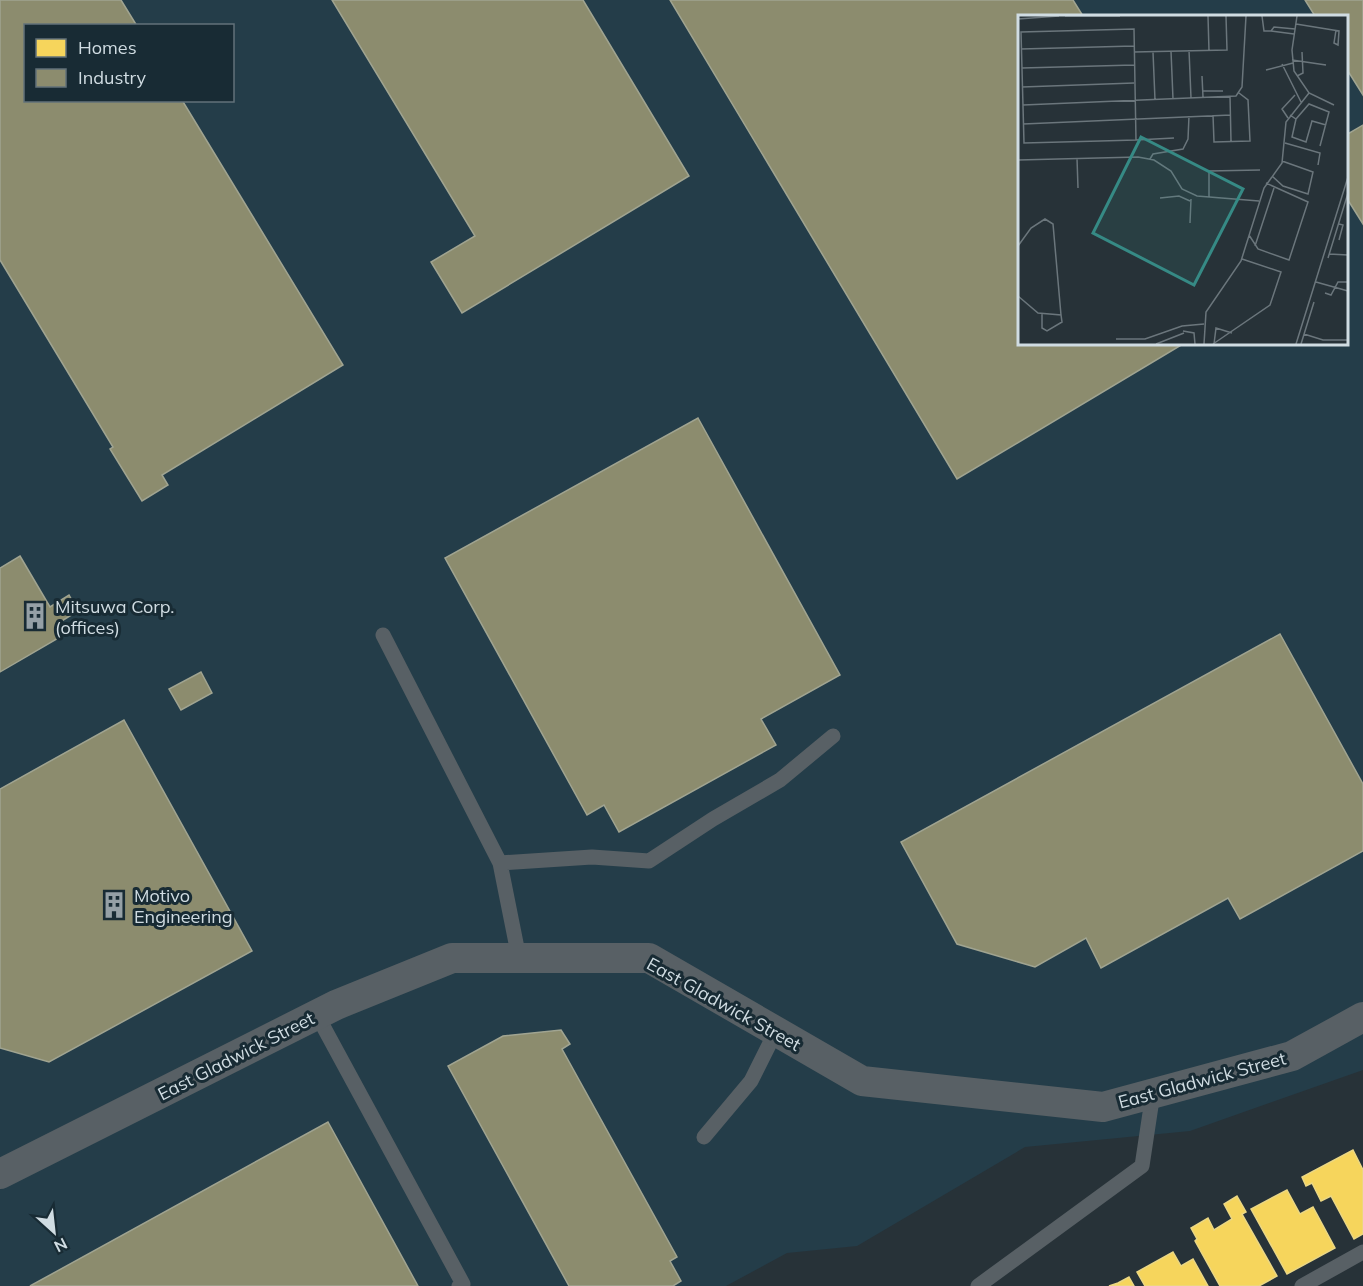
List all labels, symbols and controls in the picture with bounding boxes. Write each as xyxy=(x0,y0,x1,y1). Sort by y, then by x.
inset map xyxy=(1018,15,1348,345)
legend xyxy=(24,24,234,102)
text: Homes xyxy=(78,36,137,59)
text: Industry xyxy=(78,66,147,89)
place label: Mitsuwa Corp. (offices) xyxy=(55,595,174,639)
building icon: Mitsuwa Corp. (offices) xyxy=(20,601,50,631)
place label: Motivo Engineering xyxy=(134,884,233,928)
building icon: Motivo Engineering xyxy=(99,890,129,920)
street label: East Gladwick Street xyxy=(643,952,805,1056)
street label: East Gladwick Street xyxy=(154,1007,318,1105)
street label: East Gladwick Street xyxy=(1116,1047,1288,1113)
north arrow xyxy=(24,1202,84,1262)
text: N xyxy=(51,1234,71,1257)

